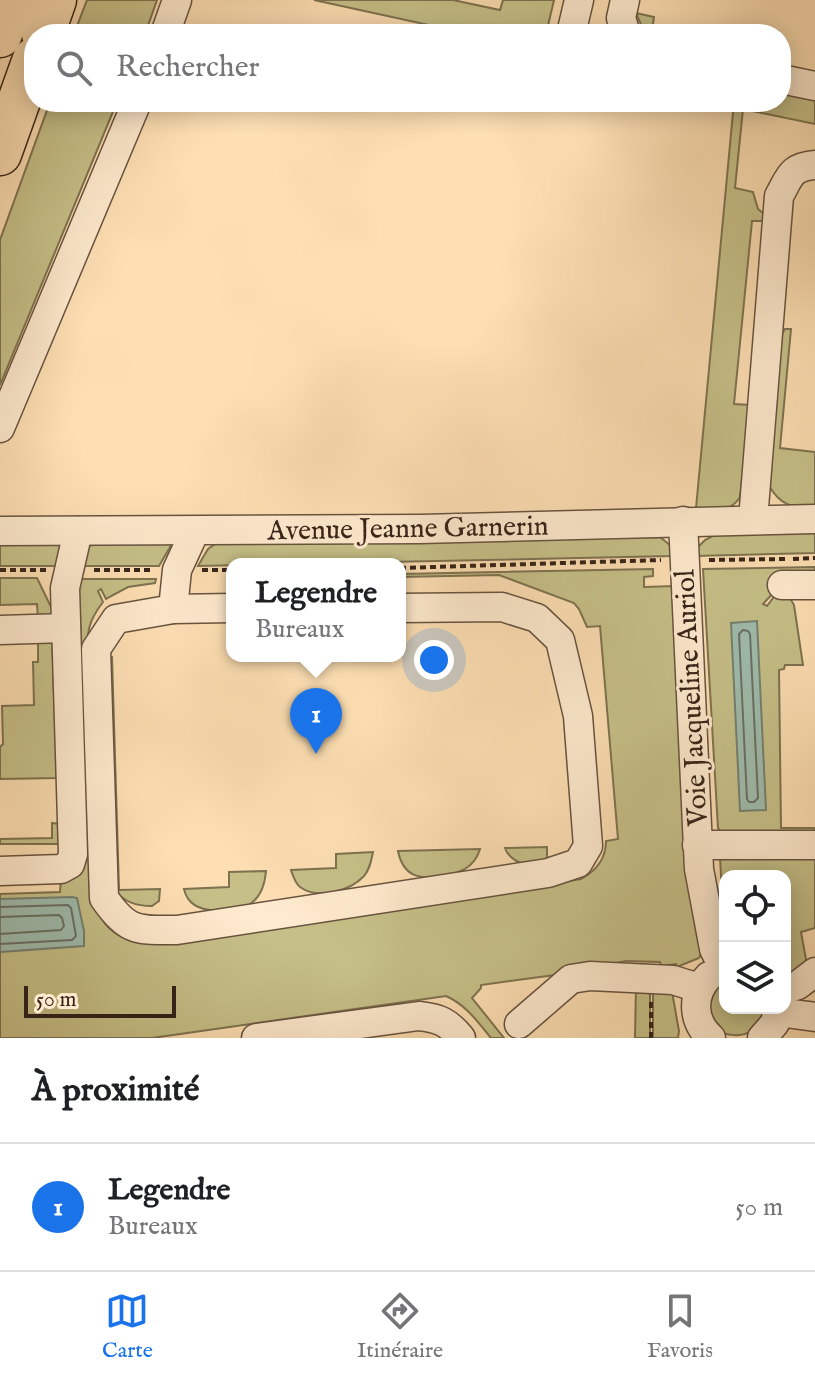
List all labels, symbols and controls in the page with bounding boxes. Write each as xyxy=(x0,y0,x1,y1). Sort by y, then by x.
search box xyxy=(24,24,791,112)
icon: search xyxy=(52,46,96,90)
text: Rechercher xyxy=(116,49,260,87)
street label: Avenue Jeanne Garnerin xyxy=(266,510,549,549)
popup xyxy=(226,558,406,662)
street label: Voie Jacqueline Auriol xyxy=(668,568,717,828)
text: Legendre xyxy=(255,575,377,613)
text: Bureaux xyxy=(255,613,344,646)
your location xyxy=(414,640,454,680)
pin: 1 xyxy=(290,688,342,754)
map controls xyxy=(719,870,791,1014)
button: locate xyxy=(719,870,791,942)
button: layers xyxy=(719,942,791,1014)
scale bar xyxy=(24,982,176,1018)
text: 50 m xyxy=(36,986,77,1014)
text: À proximité xyxy=(32,1069,199,1112)
text: Legendre xyxy=(108,1172,230,1210)
text: 1 xyxy=(53,1191,63,1224)
text: 50 m xyxy=(735,1191,783,1224)
text: Bureaux xyxy=(108,1210,198,1243)
tab: Carte xyxy=(102,1289,153,1365)
tab: Itinéraire xyxy=(357,1289,443,1365)
tab: Favoris xyxy=(647,1289,713,1365)

